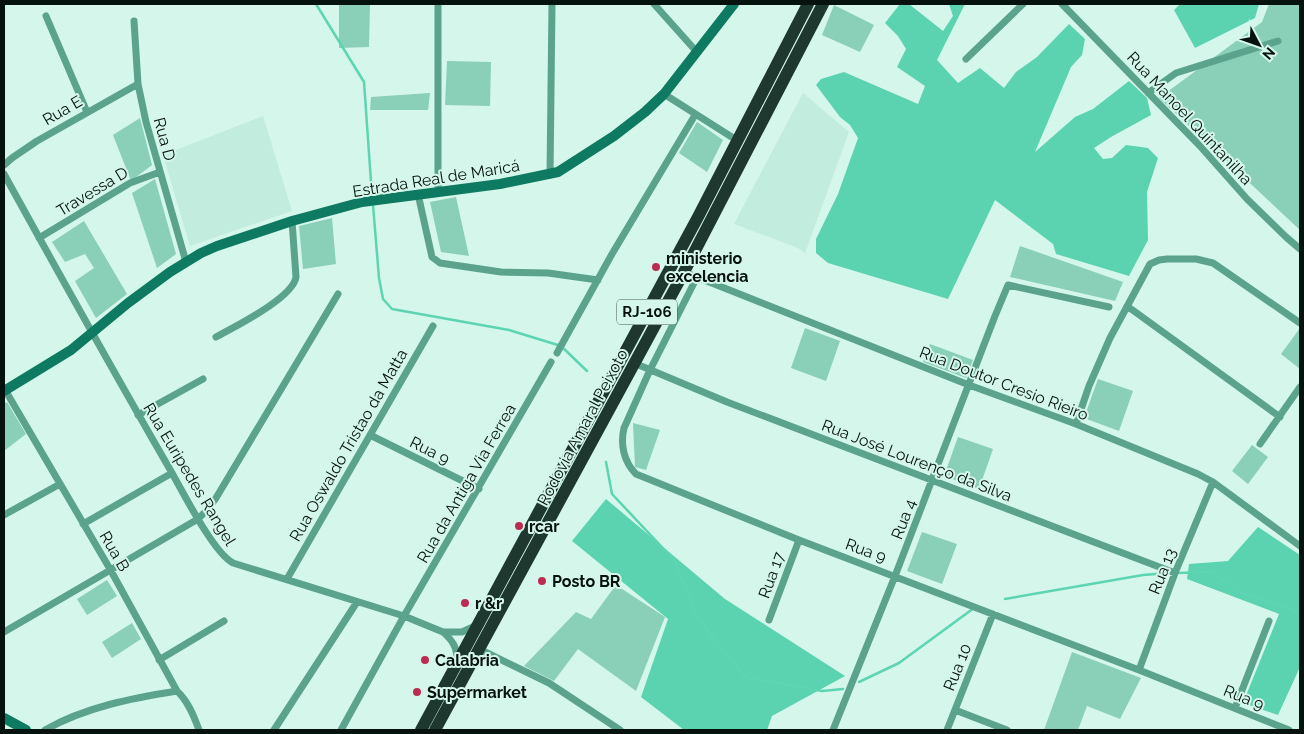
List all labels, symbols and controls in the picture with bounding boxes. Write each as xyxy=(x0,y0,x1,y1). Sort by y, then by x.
north arrow xyxy=(1234,20,1284,70)
text: N xyxy=(1259,44,1278,63)
street label: Rua Manoel Quintanilha xyxy=(1123,48,1256,189)
street label: Rua E xyxy=(39,91,86,129)
street label: Rua D xyxy=(150,115,179,163)
street label: Estrada Real de Maricá xyxy=(351,156,521,201)
street label: Travessa D xyxy=(53,163,131,220)
place label: ministerio excelencia xyxy=(666,249,749,286)
marker: ministerio excelencia xyxy=(650,261,662,273)
road number: RJ-106 xyxy=(617,300,677,324)
street label: Rua Doutor Cresio Rieiro xyxy=(917,342,1091,424)
street label: Rua Oswaldo Tristao da Matta xyxy=(286,346,411,545)
street label: Rodovia Amaral Peixoto xyxy=(533,346,632,509)
street label: Rua Euripedes Rangel xyxy=(139,399,240,550)
street label: Rua da Antiga Via Ferrea xyxy=(413,400,520,566)
street label: Rua José Lourenço da Silva xyxy=(819,415,1015,506)
street label: Rua 9 xyxy=(407,432,453,468)
street label: Rua 4 xyxy=(887,496,920,542)
place label: rcar xyxy=(529,517,560,536)
marker: rcar xyxy=(513,520,525,532)
street label: Rua B xyxy=(96,528,134,575)
street label: Rua 9 xyxy=(843,534,889,567)
street label: Rua 13 xyxy=(1145,545,1180,597)
street label: Rua 17 xyxy=(754,549,789,601)
place label: Posto BR xyxy=(552,572,621,591)
marker: Posto BR xyxy=(536,575,548,587)
place label: r &r xyxy=(475,594,502,613)
marker: r &r xyxy=(459,597,471,609)
street label: Rua 10 xyxy=(939,641,976,694)
place label: Calabria xyxy=(435,651,499,670)
marker: Calabria xyxy=(419,654,431,666)
street label: Rua 9 xyxy=(1221,681,1267,714)
place label: Supermarket xyxy=(427,683,527,702)
marker: Supermarket xyxy=(411,686,423,698)

